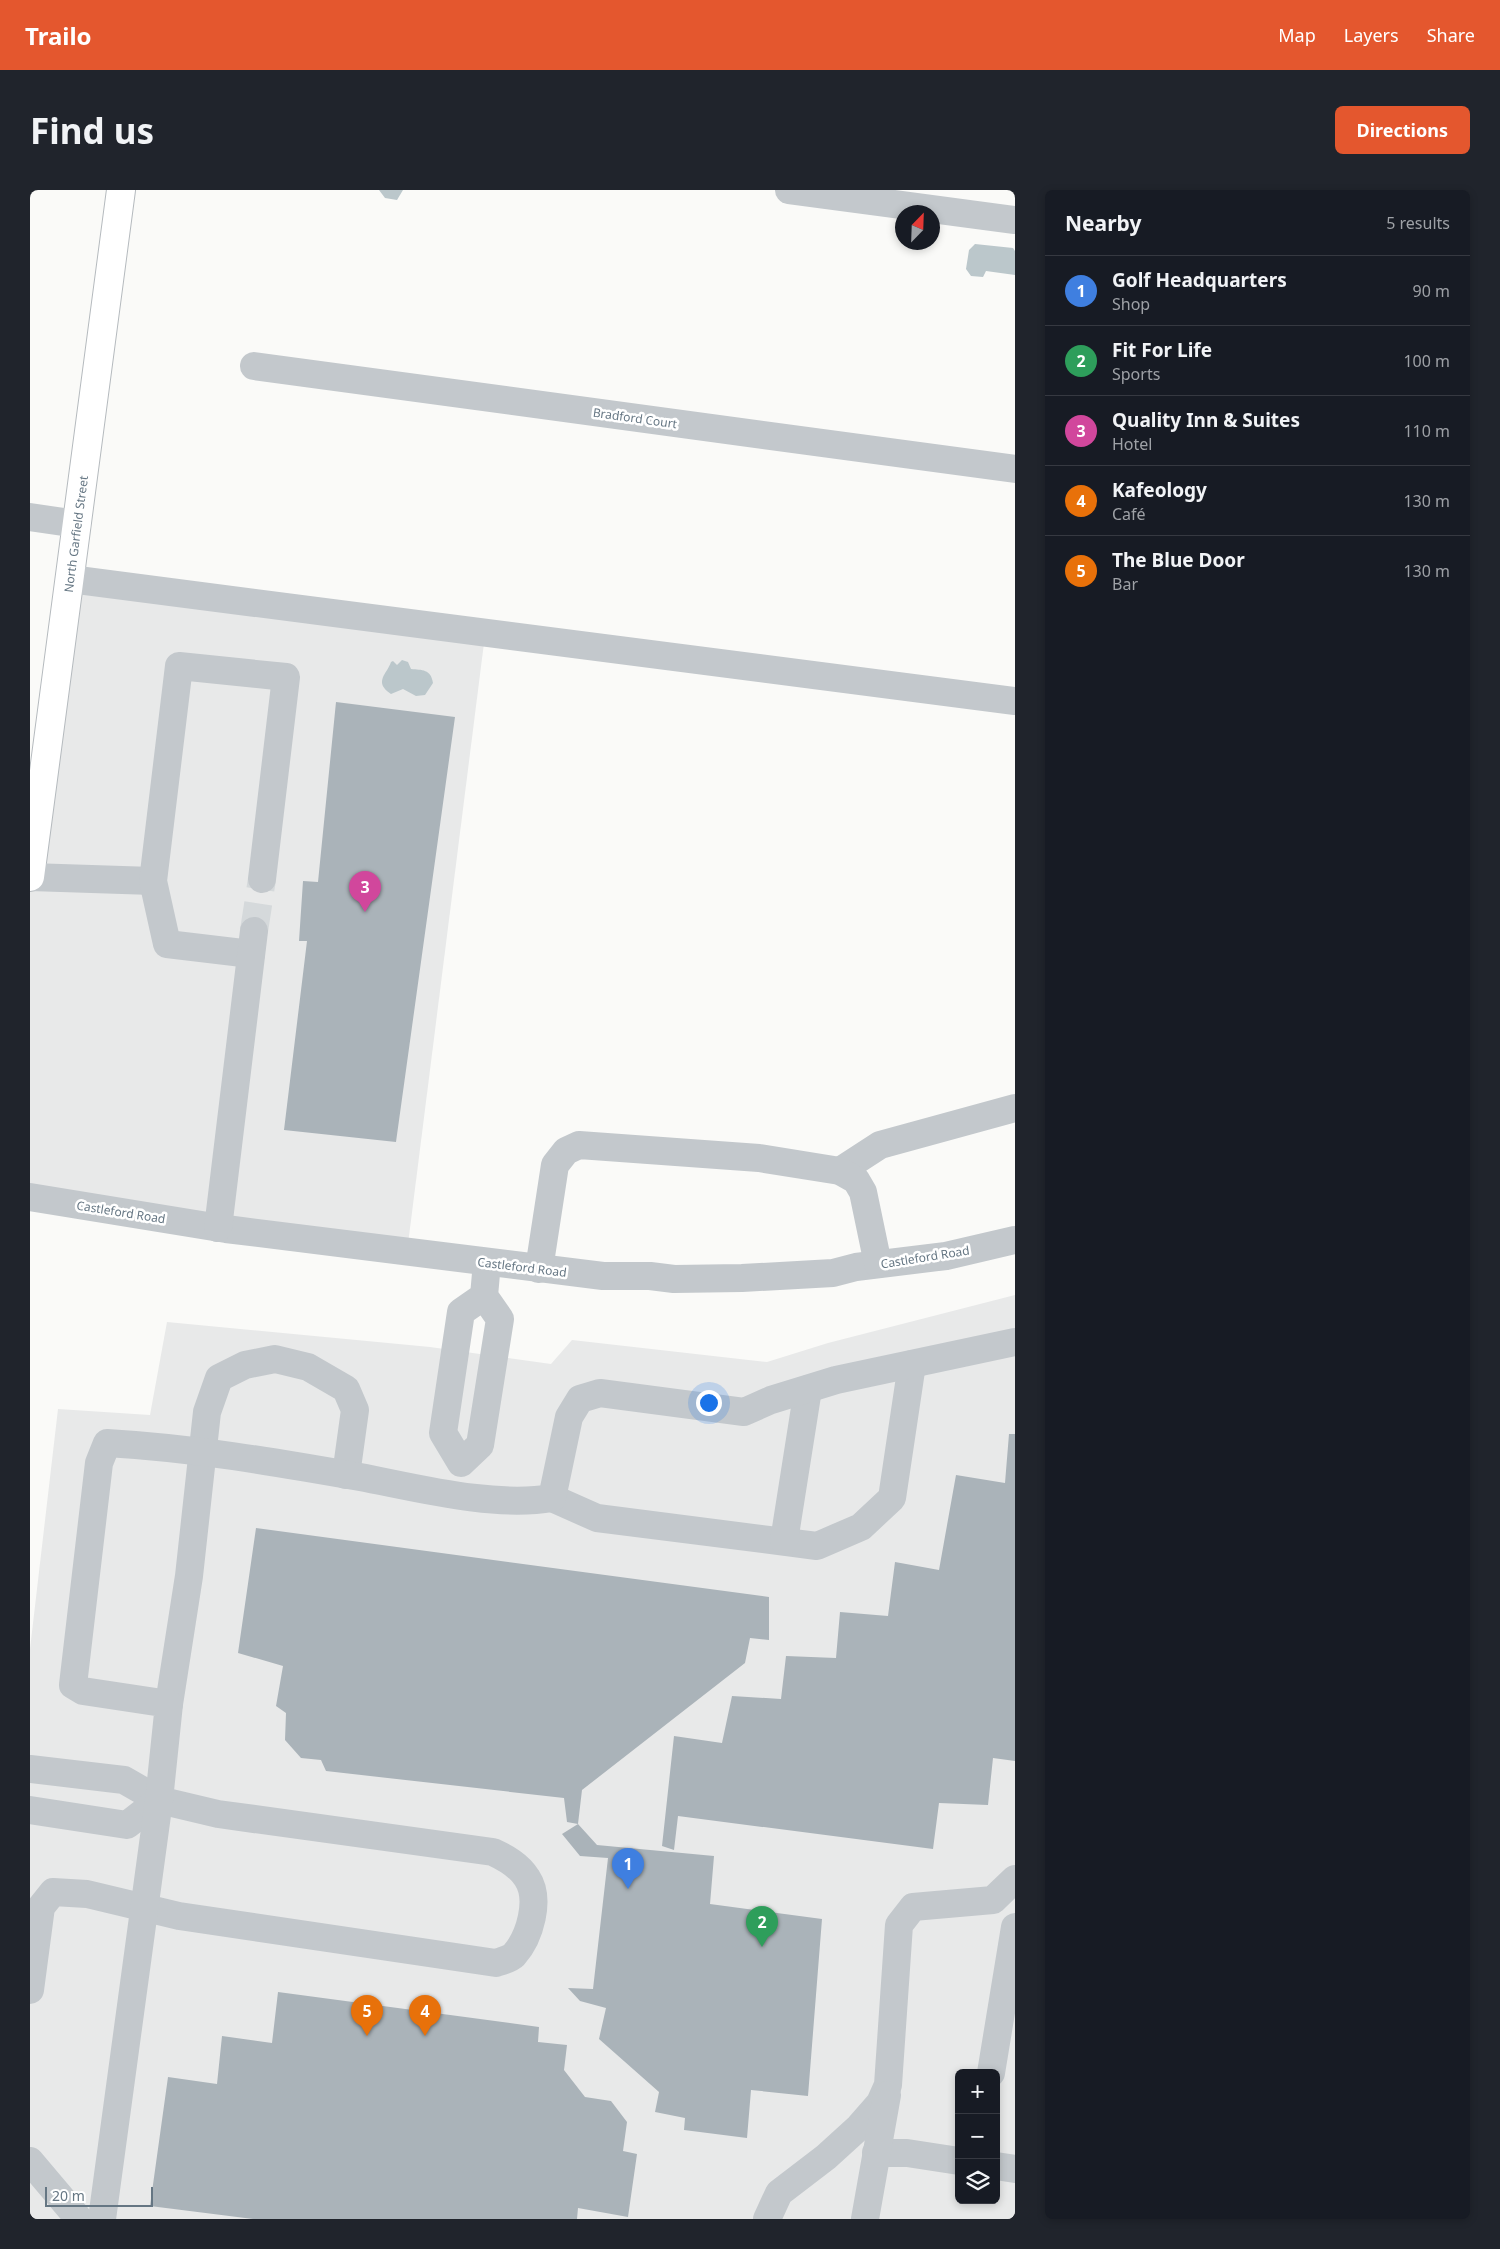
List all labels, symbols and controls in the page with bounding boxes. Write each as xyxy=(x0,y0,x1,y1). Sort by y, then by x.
text: Trailo xyxy=(25,19,92,52)
text: Map xyxy=(1278,23,1316,47)
text: Layers xyxy=(1344,23,1399,47)
text: Share xyxy=(1427,23,1475,47)
button: Directions xyxy=(1335,106,1470,154)
text: Find us xyxy=(30,107,154,154)
north arrow xyxy=(895,205,940,250)
text: Nearby xyxy=(1065,209,1141,237)
text: 5 results xyxy=(1386,212,1450,234)
text: Golf Headquarters xyxy=(1112,267,1287,293)
text: 1 xyxy=(1076,280,1086,302)
text: 90 m xyxy=(1413,280,1450,302)
text: Shop xyxy=(1112,293,1150,315)
text: Fit For Life xyxy=(1112,337,1212,363)
text: 2 xyxy=(1076,350,1086,372)
text: 100 m xyxy=(1403,350,1450,372)
text: Sports xyxy=(1112,363,1160,385)
street label: Bradford Court xyxy=(592,404,679,432)
text: Quality Inn & Suites xyxy=(1112,407,1300,433)
text: 3 xyxy=(1076,420,1086,442)
text: 110 m xyxy=(1403,420,1450,442)
text: Hotel xyxy=(1112,433,1152,455)
street label: North Garfield Street xyxy=(59,474,92,594)
text: Kafeology xyxy=(1112,477,1207,503)
text: 4 xyxy=(1076,490,1086,512)
text: 130 m xyxy=(1403,490,1450,512)
text: Café xyxy=(1112,503,1146,525)
text: The Blue Door xyxy=(1112,547,1245,573)
text: 5 xyxy=(1076,560,1086,582)
text: 130 m xyxy=(1403,560,1450,582)
text: Bar xyxy=(1112,573,1138,595)
pin: 3 xyxy=(349,871,381,912)
street label: Castleford Road xyxy=(75,1197,167,1227)
street label: Castleford Road xyxy=(879,1242,971,1272)
street label: Castleford Road xyxy=(476,1253,568,1281)
your location xyxy=(696,1390,722,1416)
pin: 1 xyxy=(612,1848,644,1889)
pin: 2 xyxy=(746,1906,778,1947)
pin: 5 xyxy=(351,1995,383,2036)
pin: 4 xyxy=(409,1995,441,2036)
map controls xyxy=(955,2069,1000,2204)
button: + xyxy=(955,2069,1000,2114)
button: − xyxy=(955,2114,1000,2159)
button: layers xyxy=(955,2159,1000,2204)
scale bar xyxy=(45,2184,152,2207)
text: 20 m xyxy=(52,2186,85,2205)

